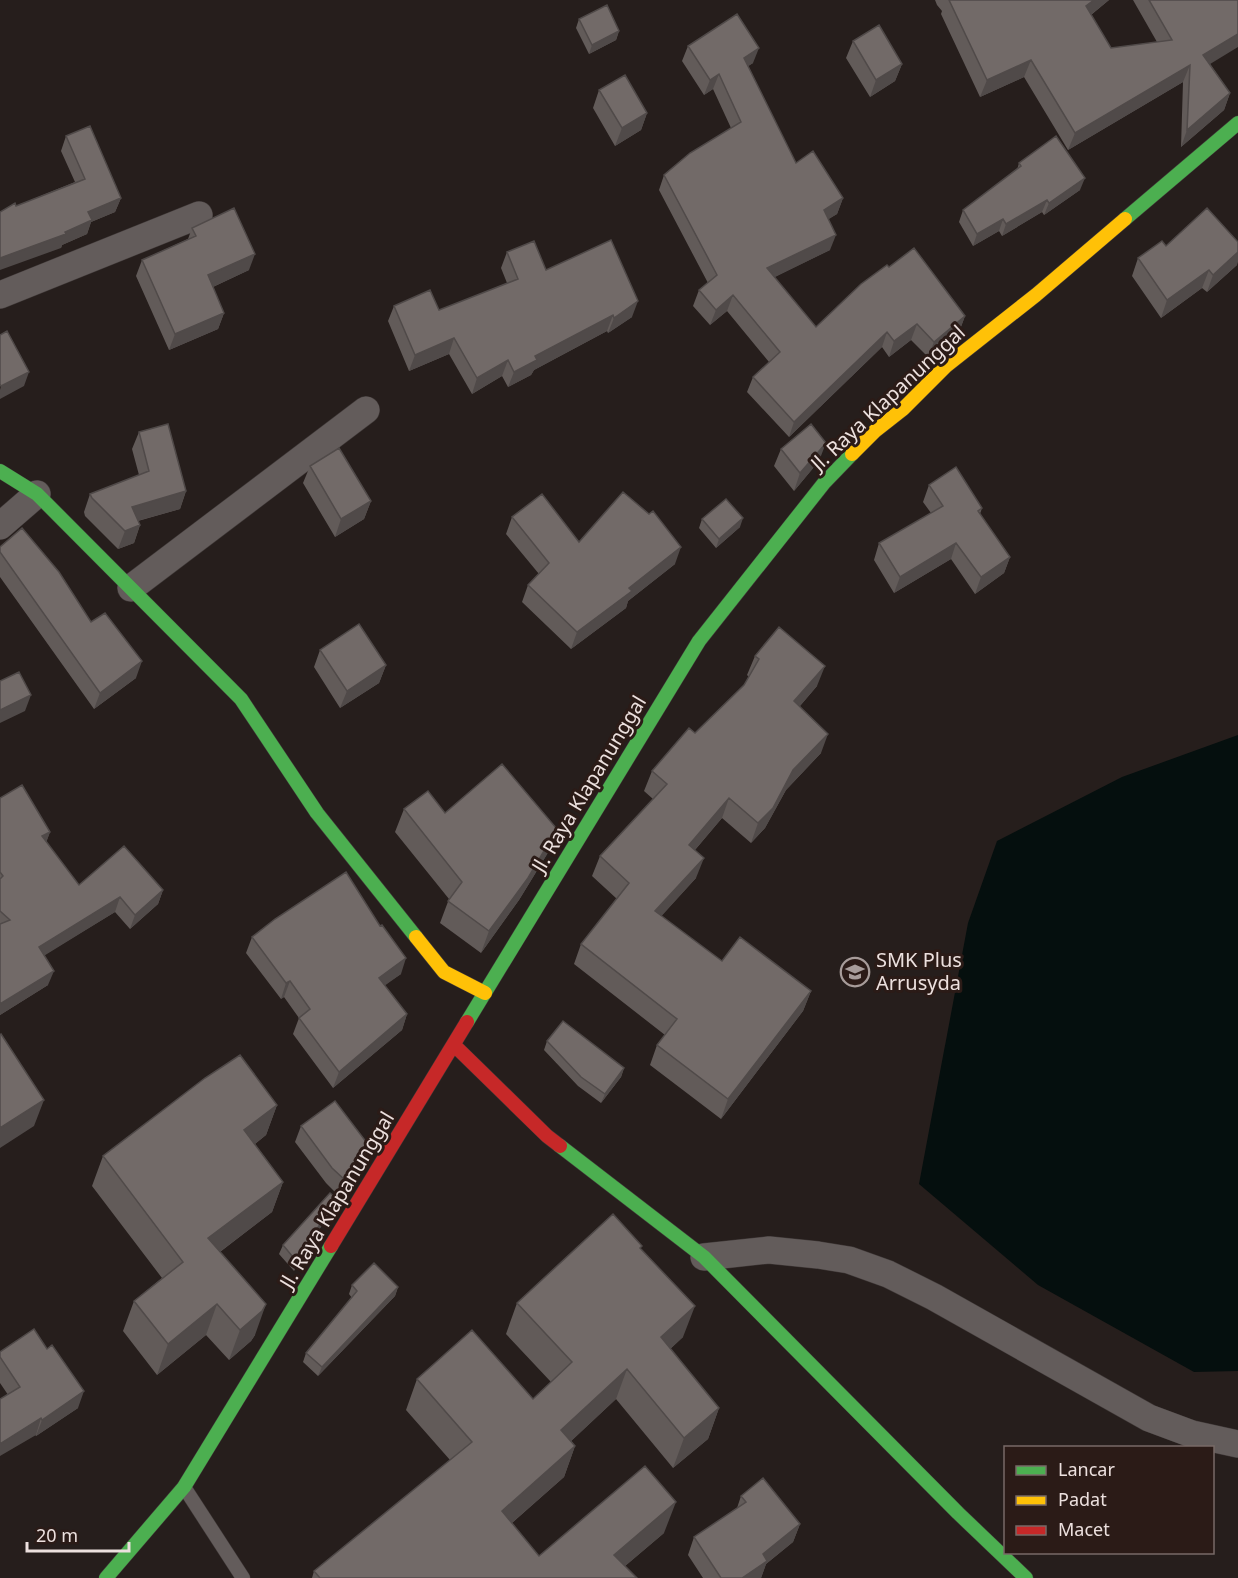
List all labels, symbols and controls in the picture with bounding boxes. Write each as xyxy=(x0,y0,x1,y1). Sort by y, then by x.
street label: Jl. Raya Klapanunggal xyxy=(803,319,971,478)
street label: Jl. Raya Klapanunggal xyxy=(524,690,652,879)
place label: SMK Plus Arrusyda xyxy=(876,946,962,996)
school or university icon: SMK Plus Arrusyda xyxy=(839,956,871,988)
street label: Jl. Raya Klapanunggal xyxy=(272,1106,400,1295)
legend xyxy=(1004,1446,1214,1554)
text: Lancar xyxy=(1058,1457,1115,1481)
text: Padat xyxy=(1058,1487,1107,1511)
scale bar xyxy=(27,1515,129,1553)
text: Macet xyxy=(1058,1517,1110,1541)
text: 20 m xyxy=(36,1523,78,1547)

